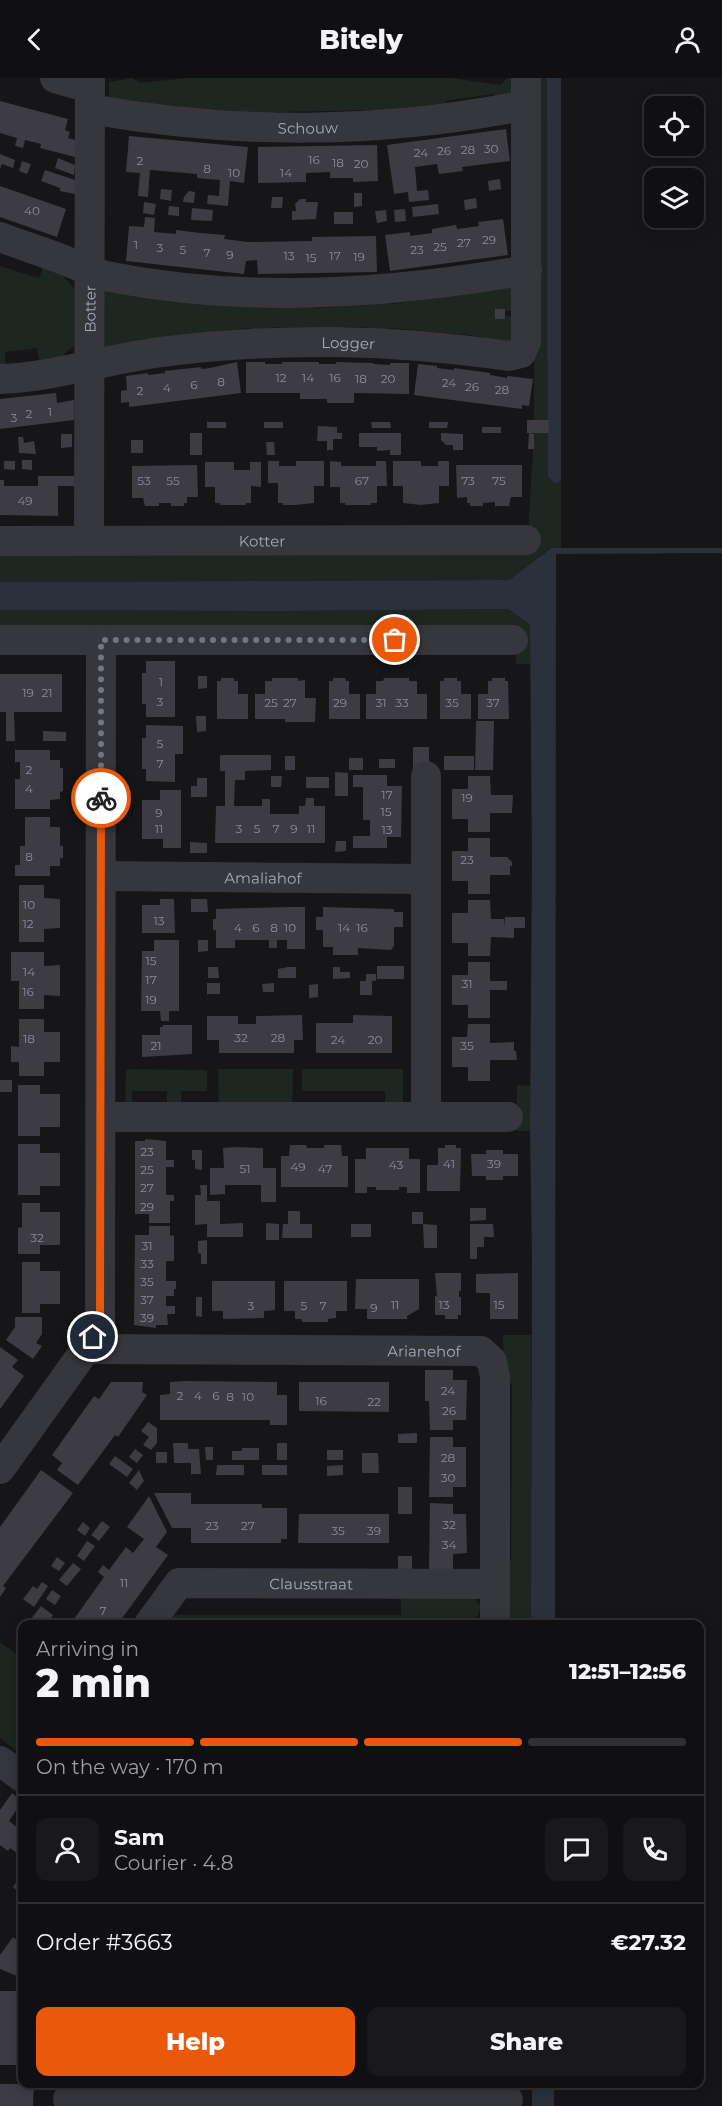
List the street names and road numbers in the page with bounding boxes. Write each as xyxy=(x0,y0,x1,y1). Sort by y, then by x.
street label: Schouw xyxy=(278,117,339,137)
street label: Botter xyxy=(80,285,99,333)
street label: Logger xyxy=(321,332,375,353)
street label: Kotter xyxy=(239,531,285,550)
street label: Amaliahof xyxy=(224,868,303,887)
street label: Arianehof xyxy=(387,1341,462,1360)
street label: Clausstraat xyxy=(269,1574,353,1593)

